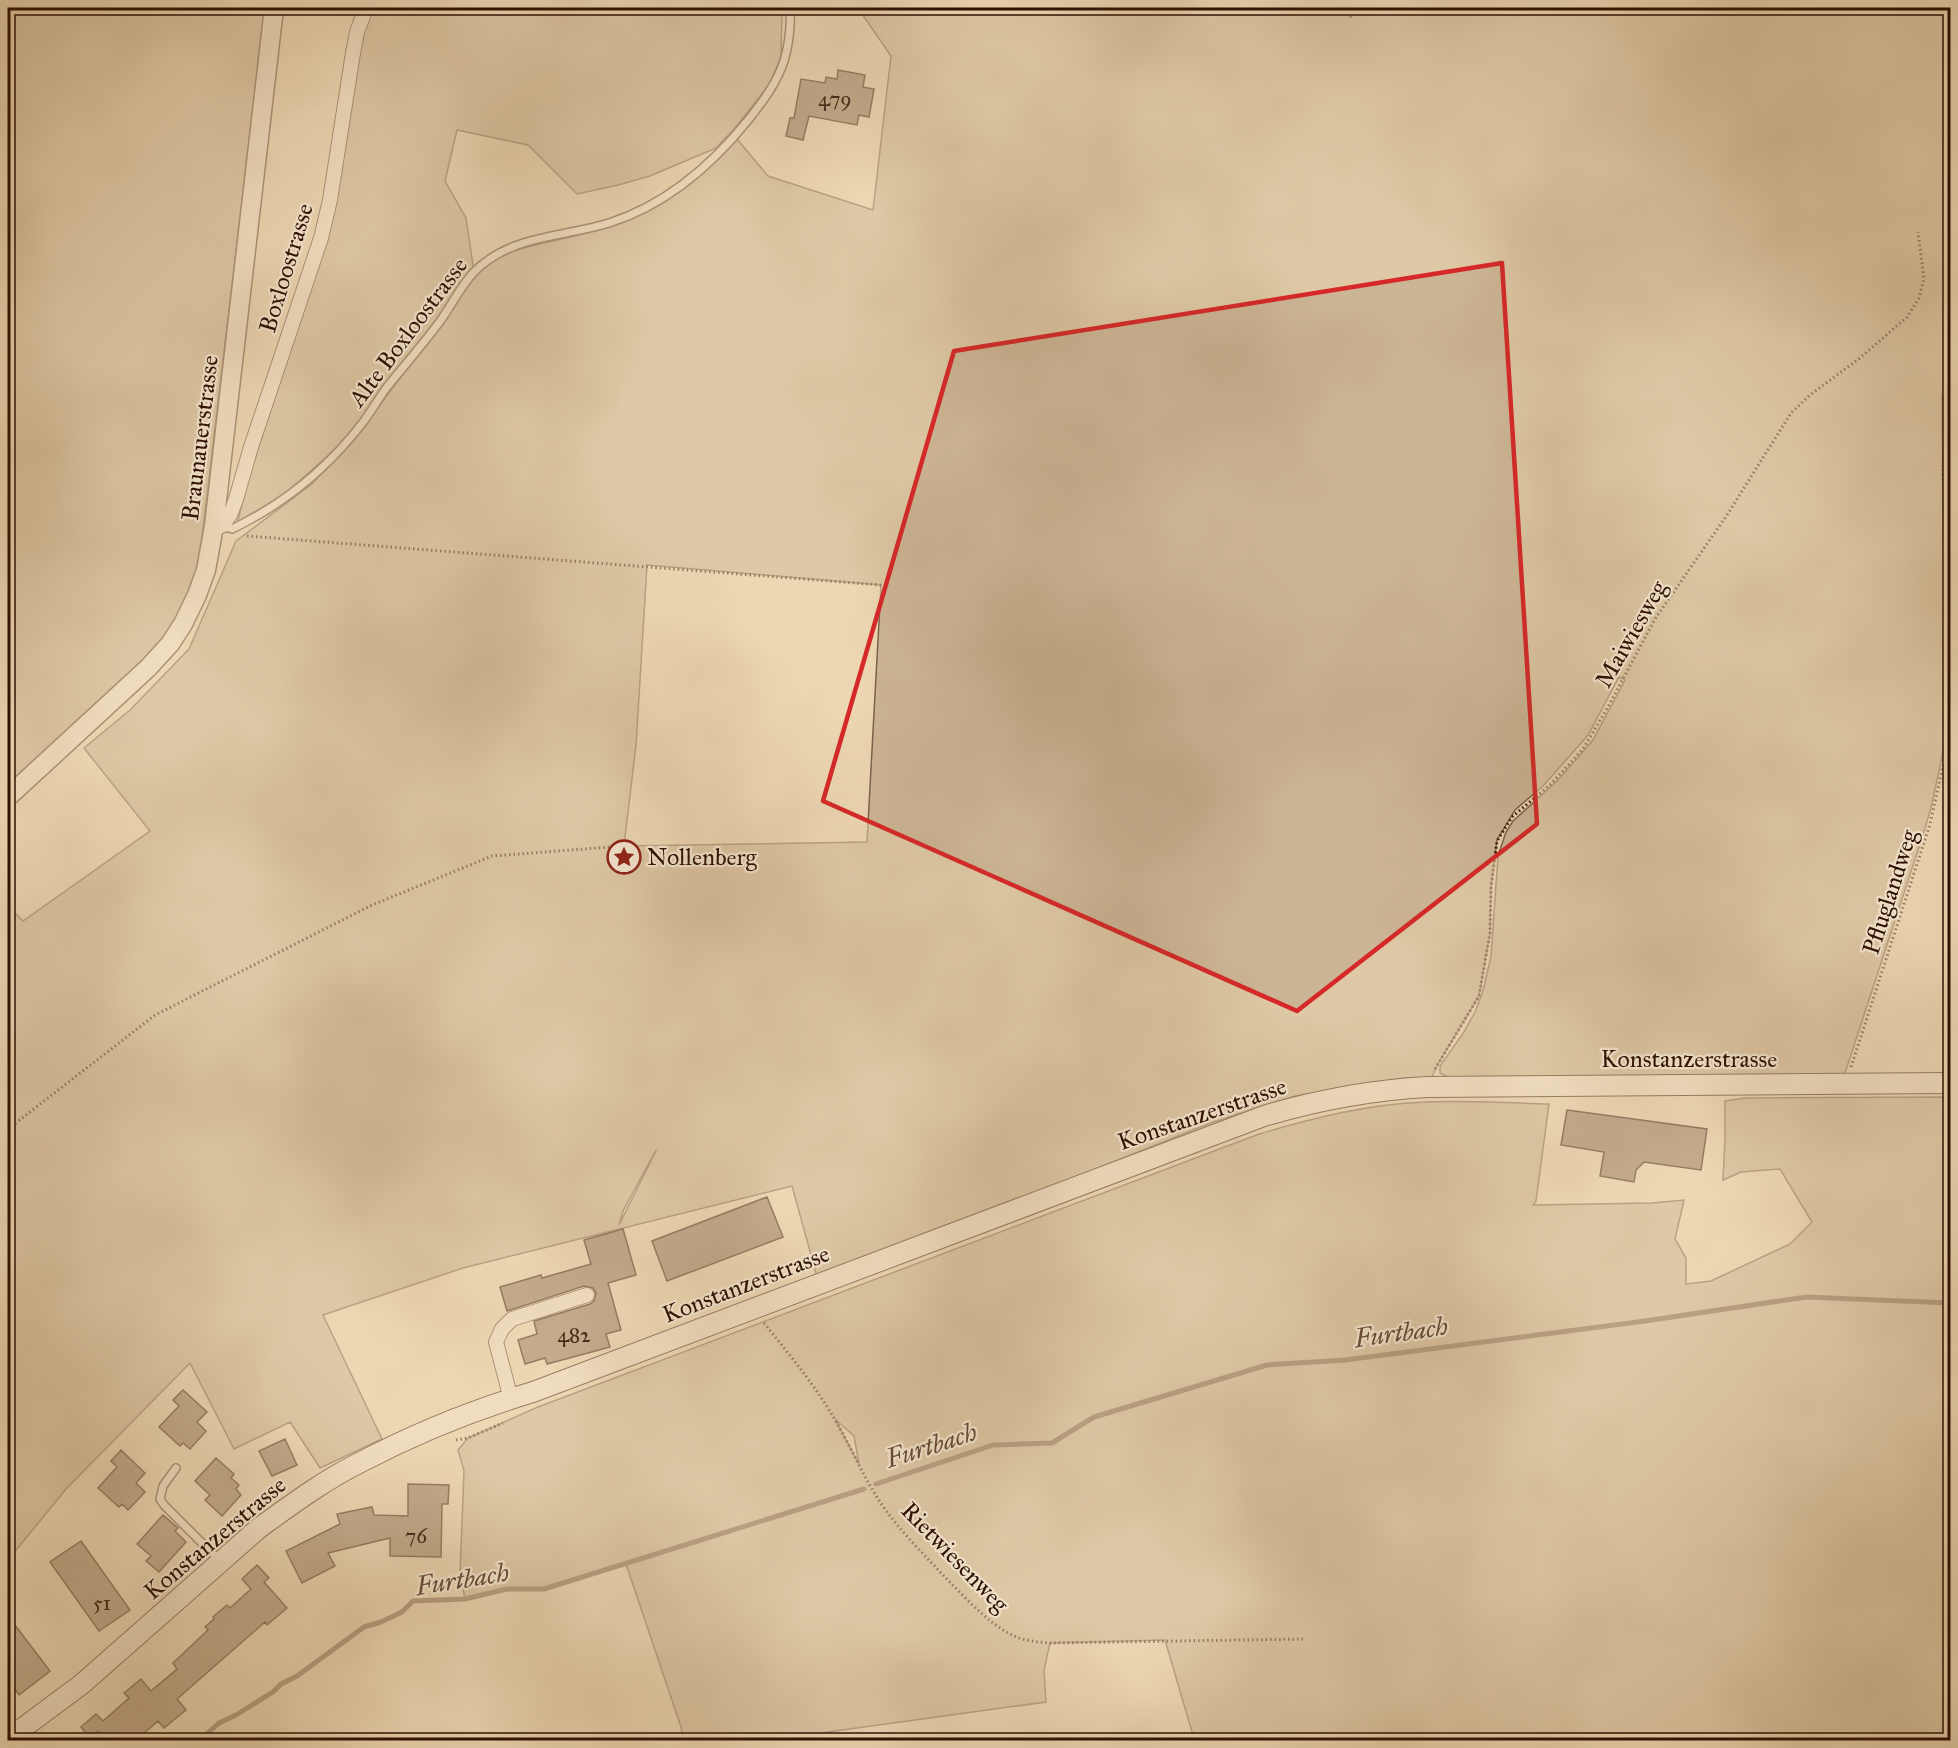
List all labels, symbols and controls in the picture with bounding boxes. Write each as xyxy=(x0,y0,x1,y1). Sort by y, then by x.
house number: 479 xyxy=(818,86,852,112)
street label: Boxloostrasse xyxy=(252,200,320,336)
street label: Alte Boxloostrasse xyxy=(341,251,474,414)
street label: Braunauerstrasse xyxy=(175,354,225,522)
street label: Maiwiesweg xyxy=(1588,574,1674,693)
street label: Pfluglandweg xyxy=(1856,825,1925,958)
place icon: Nollenberg xyxy=(606,839,642,875)
place label: Nollenberg xyxy=(647,842,758,872)
street label: Konstanzerstrasse xyxy=(1601,1044,1777,1074)
street label: Konstanzerstrasse xyxy=(1114,1071,1290,1157)
street label: Konstanzerstrasse xyxy=(658,1238,834,1330)
water label: Furtbach xyxy=(1351,1310,1450,1355)
house number: 482 xyxy=(557,1322,591,1348)
water label: Furtbach xyxy=(880,1415,981,1475)
street label: Konstanzerstrasse xyxy=(138,1470,292,1606)
street label: Rietwiesenweg xyxy=(895,1495,1016,1619)
house number: 76 xyxy=(405,1523,428,1549)
water label: Furtbach xyxy=(412,1556,511,1602)
house number: 51 xyxy=(93,1590,111,1616)

